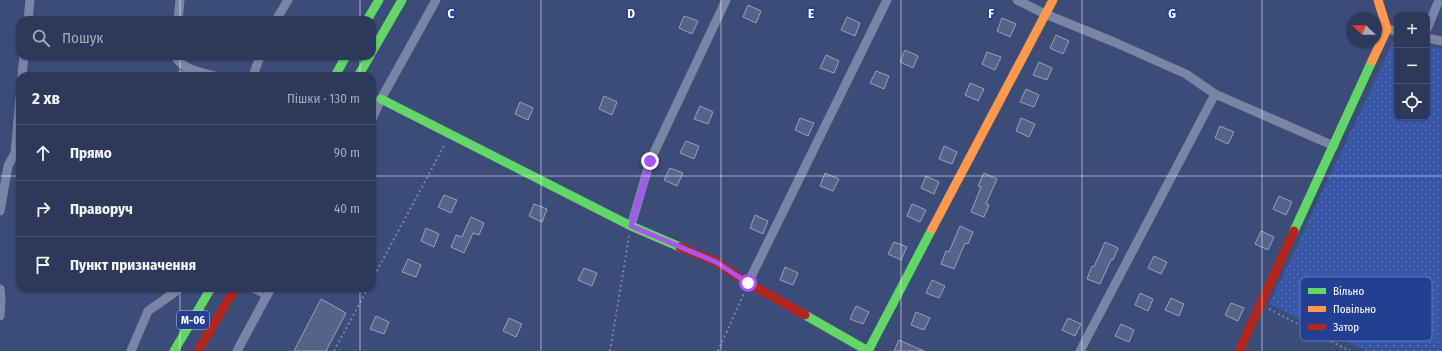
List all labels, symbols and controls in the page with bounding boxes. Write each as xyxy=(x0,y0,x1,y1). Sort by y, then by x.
text: C xyxy=(448,6,455,21)
text: D xyxy=(627,6,635,21)
text: E xyxy=(808,6,814,21)
text: F xyxy=(988,6,994,21)
text: G xyxy=(1168,6,1176,21)
north arrow xyxy=(1346,12,1382,48)
map controls xyxy=(1394,12,1430,120)
button: + xyxy=(1394,12,1430,48)
search box xyxy=(16,16,376,60)
icon: search xyxy=(30,27,52,49)
text: Пошук xyxy=(62,29,103,47)
button: − xyxy=(1394,48,1430,84)
button: locate xyxy=(1394,84,1430,120)
text: 2 хв xyxy=(32,88,60,109)
text: Пішки · 130 m xyxy=(287,91,360,106)
icon: ahead xyxy=(32,142,54,164)
text: Прямо xyxy=(70,144,112,162)
text: 90 m xyxy=(334,145,360,160)
route end xyxy=(641,152,659,170)
icon: right xyxy=(32,198,54,220)
text: Праворуч xyxy=(70,200,133,218)
text: 40 m xyxy=(334,201,360,216)
icon: arrive xyxy=(32,254,54,276)
text: Пункт призначення xyxy=(70,256,196,274)
route start xyxy=(739,274,757,292)
legend xyxy=(1300,277,1432,341)
text: Вільно xyxy=(1333,285,1364,298)
text: Повільно xyxy=(1333,303,1376,316)
road number: М-06 xyxy=(177,311,209,329)
text: Затор xyxy=(1333,321,1359,334)

